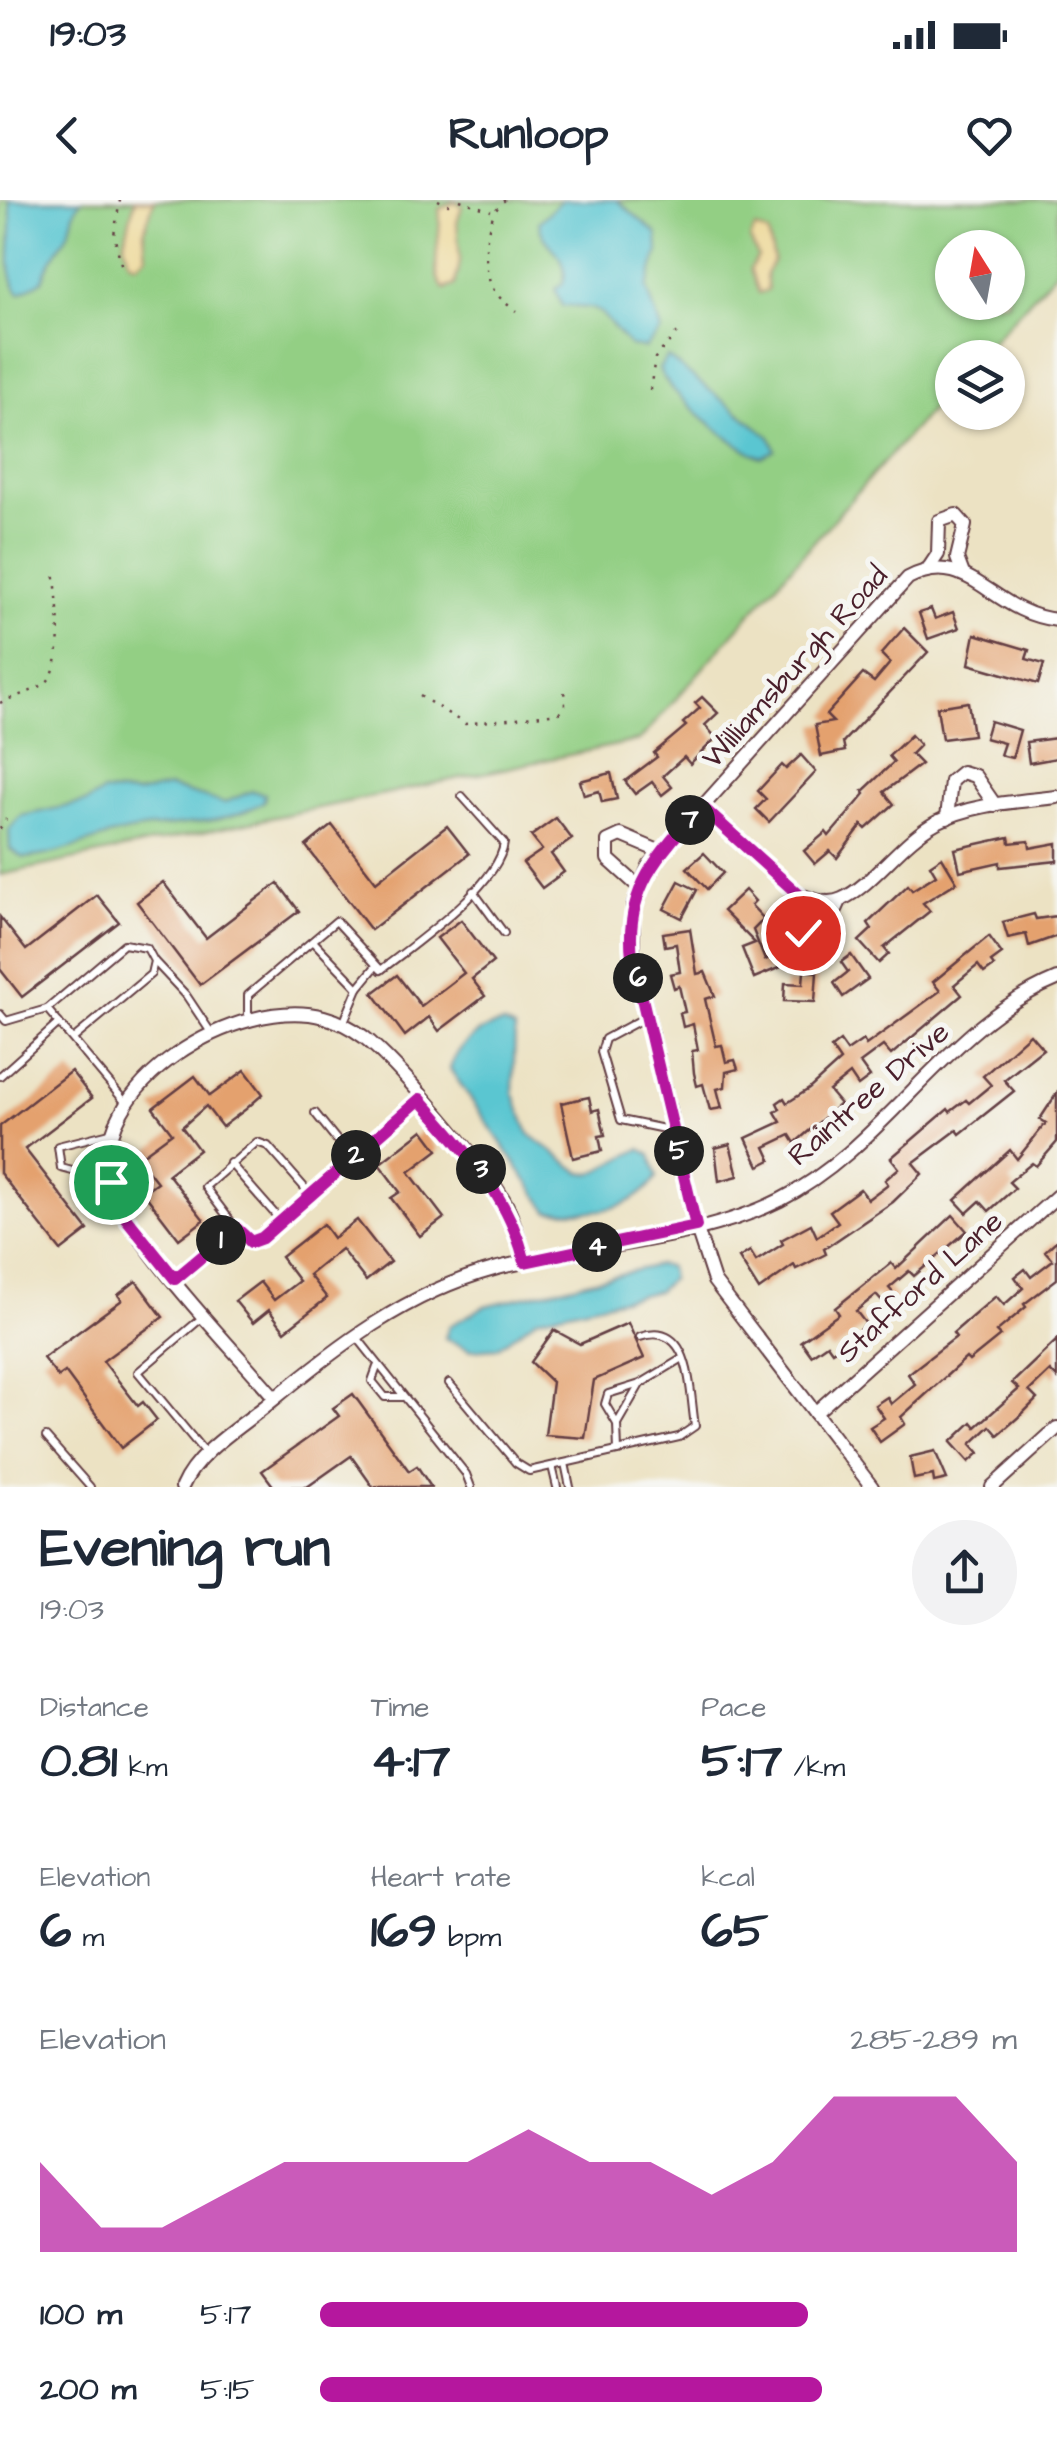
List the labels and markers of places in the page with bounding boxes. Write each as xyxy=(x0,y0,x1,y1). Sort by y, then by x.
pin: 7 xyxy=(665,795,715,845)
pin xyxy=(761,891,846,976)
pin: 6 xyxy=(613,953,663,1003)
pin: 5 xyxy=(654,1126,704,1176)
pin: 2 xyxy=(331,1130,381,1180)
pin xyxy=(69,1140,154,1225)
pin: 3 xyxy=(456,1144,506,1194)
pin: 1 xyxy=(196,1215,246,1265)
pin: 4 xyxy=(572,1222,622,1272)

